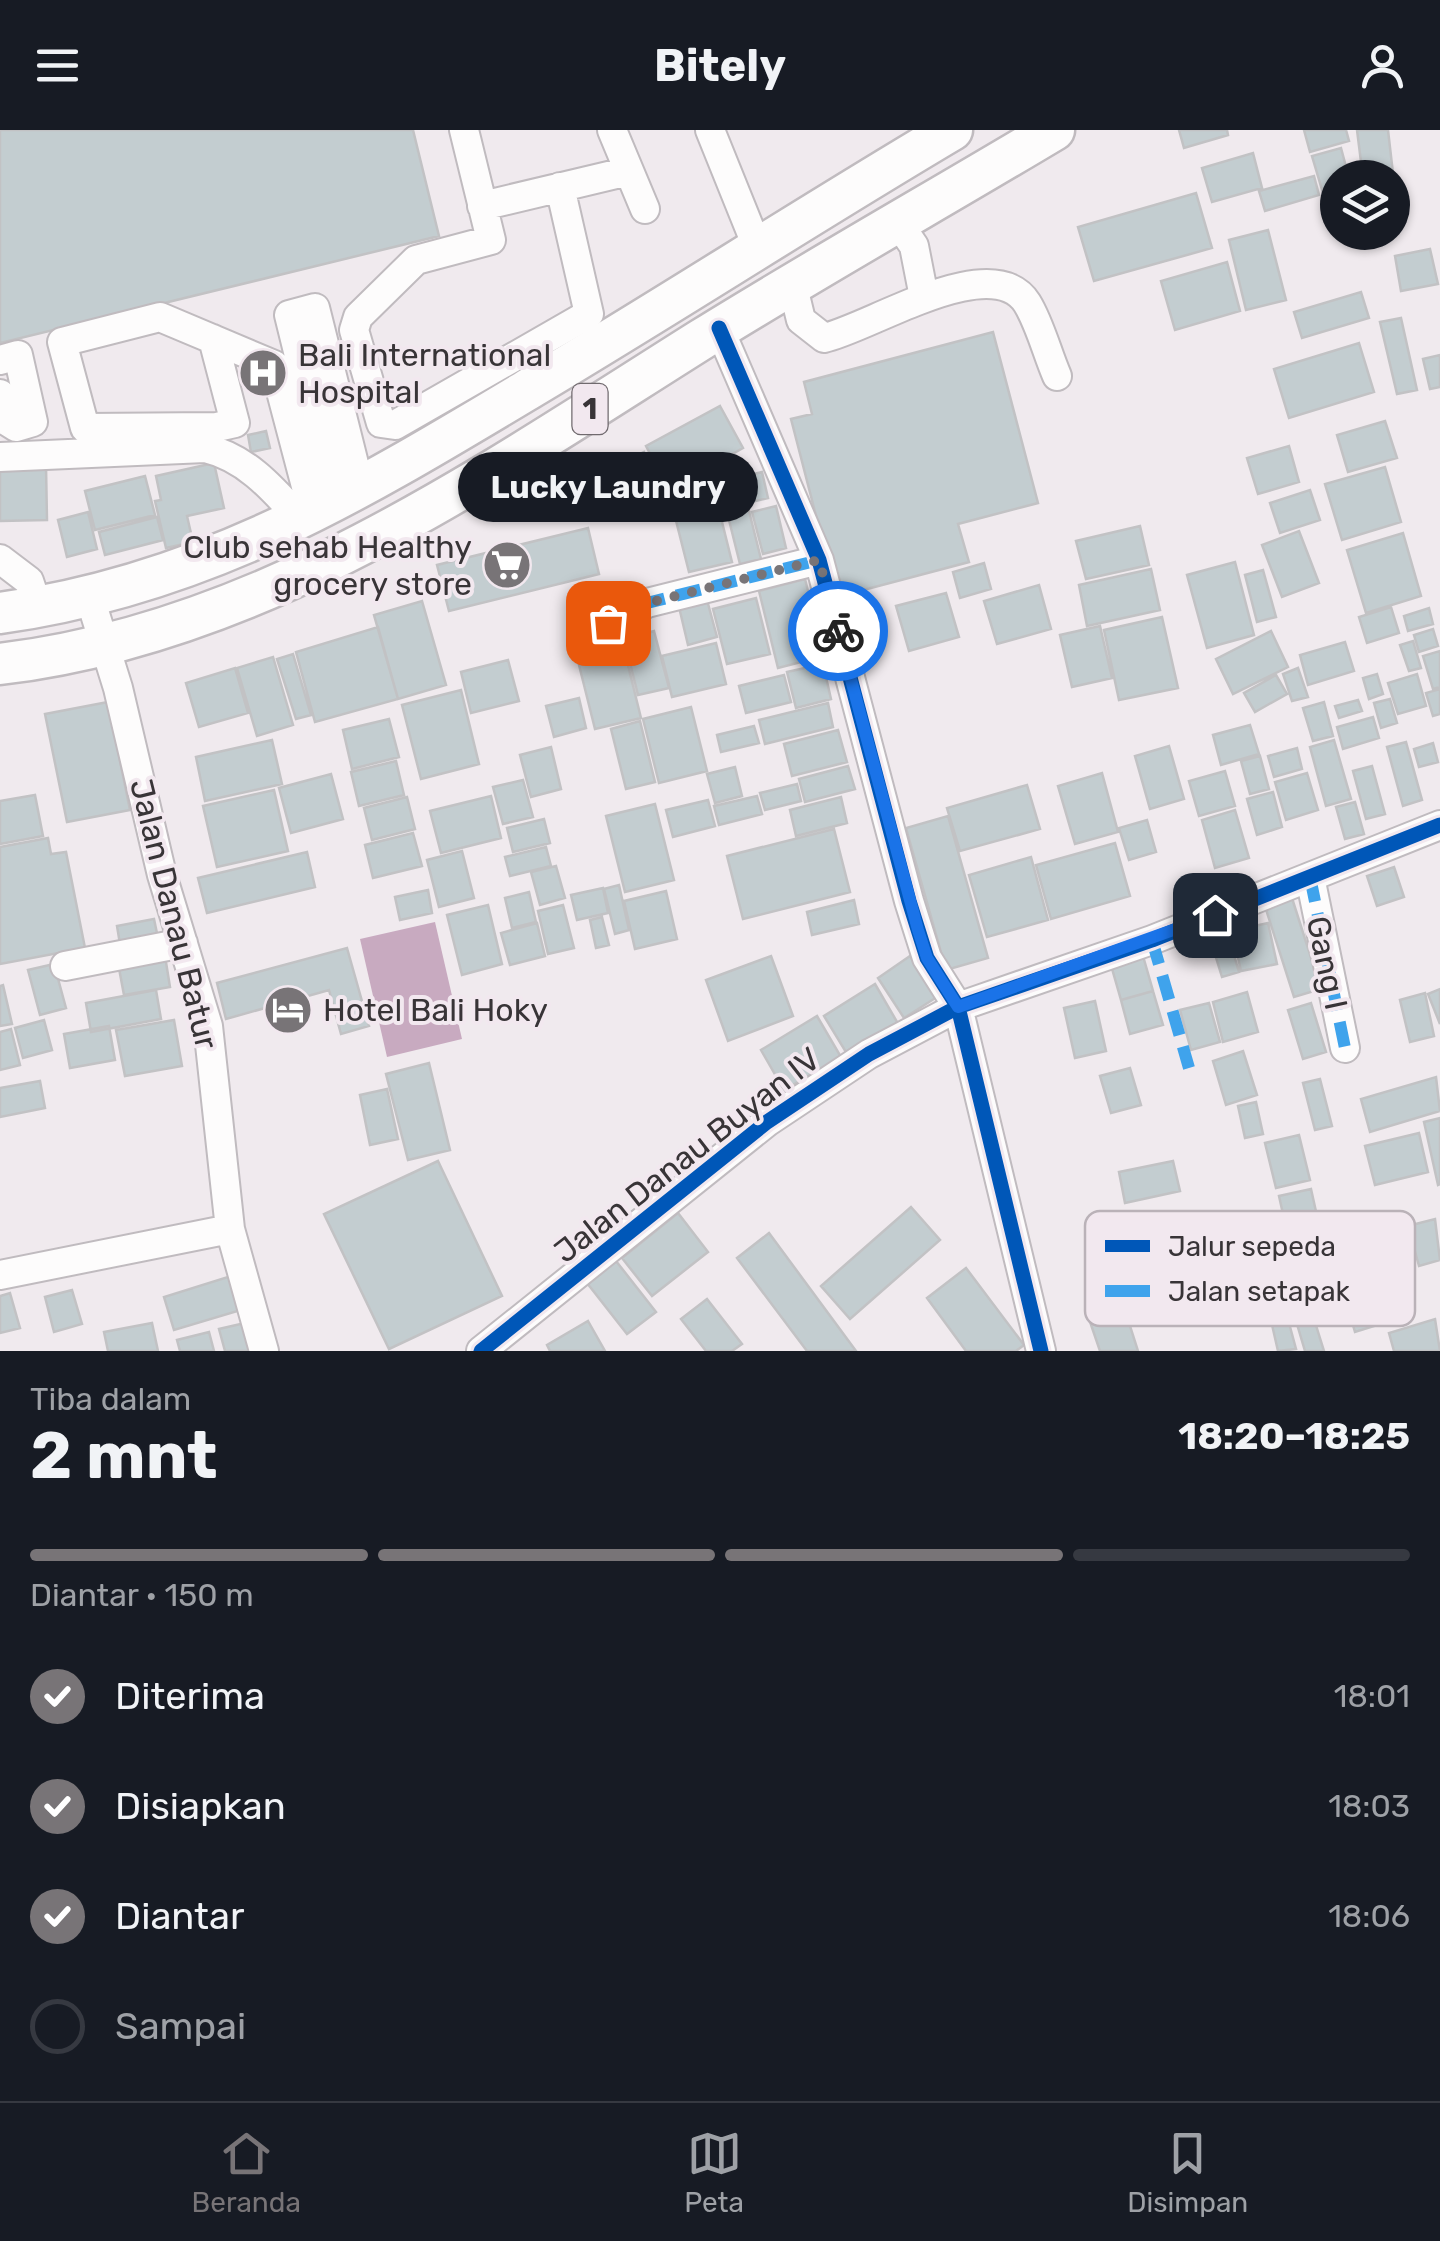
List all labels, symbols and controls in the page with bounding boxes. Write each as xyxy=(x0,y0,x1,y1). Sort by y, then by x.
icon: menu xyxy=(30,38,85,93)
icon: person xyxy=(1355,38,1410,93)
text: Bitely xyxy=(654,39,786,92)
map controls xyxy=(1320,160,1410,250)
button: layers xyxy=(1320,160,1410,250)
place label: Bali International Hospital xyxy=(298,336,551,411)
hospital icon: Bali International Hospital xyxy=(237,347,289,399)
road number: 1 xyxy=(572,384,608,434)
callout: Lucky Laundry xyxy=(458,453,758,523)
text: Lucky Laundry xyxy=(491,468,726,506)
place label: Club sehab Healthy grocery store xyxy=(183,528,472,603)
supermarket icon: Club sehab Healthy grocery store xyxy=(481,539,533,591)
pin xyxy=(566,581,651,666)
courier xyxy=(788,581,888,681)
icon: bag xyxy=(581,596,636,651)
icon: bike xyxy=(811,604,866,659)
street label: Jalan Danau Batur xyxy=(122,775,226,1053)
pin xyxy=(1173,873,1258,958)
icon: home xyxy=(1188,888,1243,943)
street label: Gang I xyxy=(1299,913,1355,1013)
hotel icon: Hotel Bali Hoky xyxy=(262,984,314,1036)
place label: Hotel Bali Hoky xyxy=(323,991,548,1029)
street label: Jalan Danau Buyan IV xyxy=(547,1039,827,1271)
legend xyxy=(1085,1211,1415,1326)
text: Jalur sepeda xyxy=(1168,1230,1336,1263)
text: Jalan setapak xyxy=(1168,1275,1351,1308)
text: Tiba dalam xyxy=(30,1380,191,1418)
text: 18:20–18:25 xyxy=(1178,1413,1410,1459)
text: 2 mnt xyxy=(30,1417,217,1494)
text: Diantar · 150 m xyxy=(30,1576,254,1614)
icon: check xyxy=(30,1669,85,1724)
text: Diterima xyxy=(115,1673,265,1719)
text: 18:01 xyxy=(1334,1677,1410,1715)
icon: check xyxy=(30,1779,85,1834)
text: Disiapkan xyxy=(115,1783,286,1829)
text: 18:03 xyxy=(1328,1787,1410,1825)
icon: check xyxy=(30,1889,85,1944)
text: Diantar xyxy=(115,1893,244,1939)
text: 18:06 xyxy=(1328,1897,1410,1935)
text: Sampai xyxy=(115,2003,246,2049)
tab: Beranda xyxy=(192,2126,301,2219)
tab: Peta xyxy=(684,2126,744,2219)
tab: Disimpan xyxy=(1127,2126,1248,2219)

